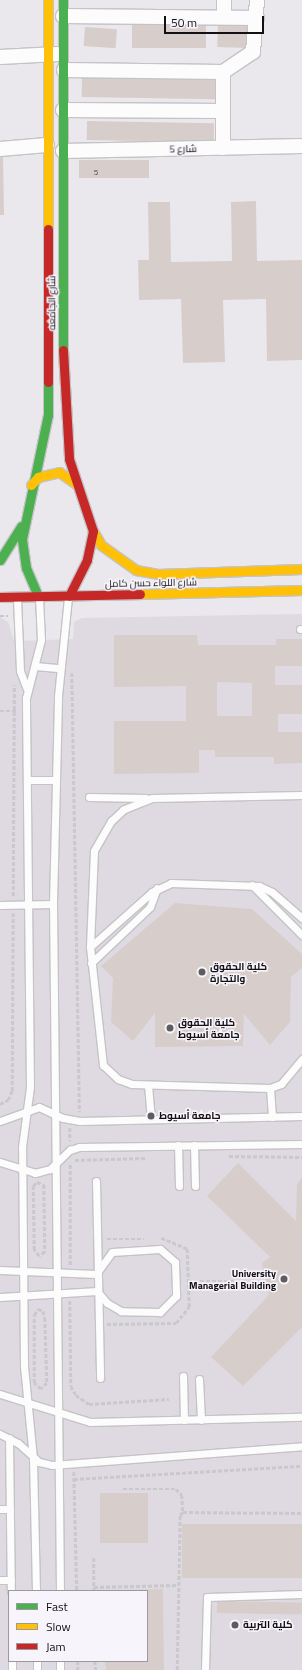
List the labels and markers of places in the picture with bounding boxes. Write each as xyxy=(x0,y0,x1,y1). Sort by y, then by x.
place label: كلية الحقوق والتجارة xyxy=(210,960,267,984)
marker: كلية الحقوق والتجارة xyxy=(197,967,207,977)
place label: كلية الحقوق جامعة أسيوط xyxy=(178,1016,239,1040)
marker: كلية الحقوق جامعة أسيوط xyxy=(165,1023,175,1033)
place label: جامعة أسيوط xyxy=(159,1110,220,1122)
marker: جامعة أسيوط xyxy=(146,1111,156,1121)
place label: University Managerial Building xyxy=(189,1267,276,1290)
marker: University Managerial Building xyxy=(279,1274,289,1284)
place label: كلية التربية xyxy=(243,1619,293,1631)
marker: كلية التربية xyxy=(230,1620,240,1630)

